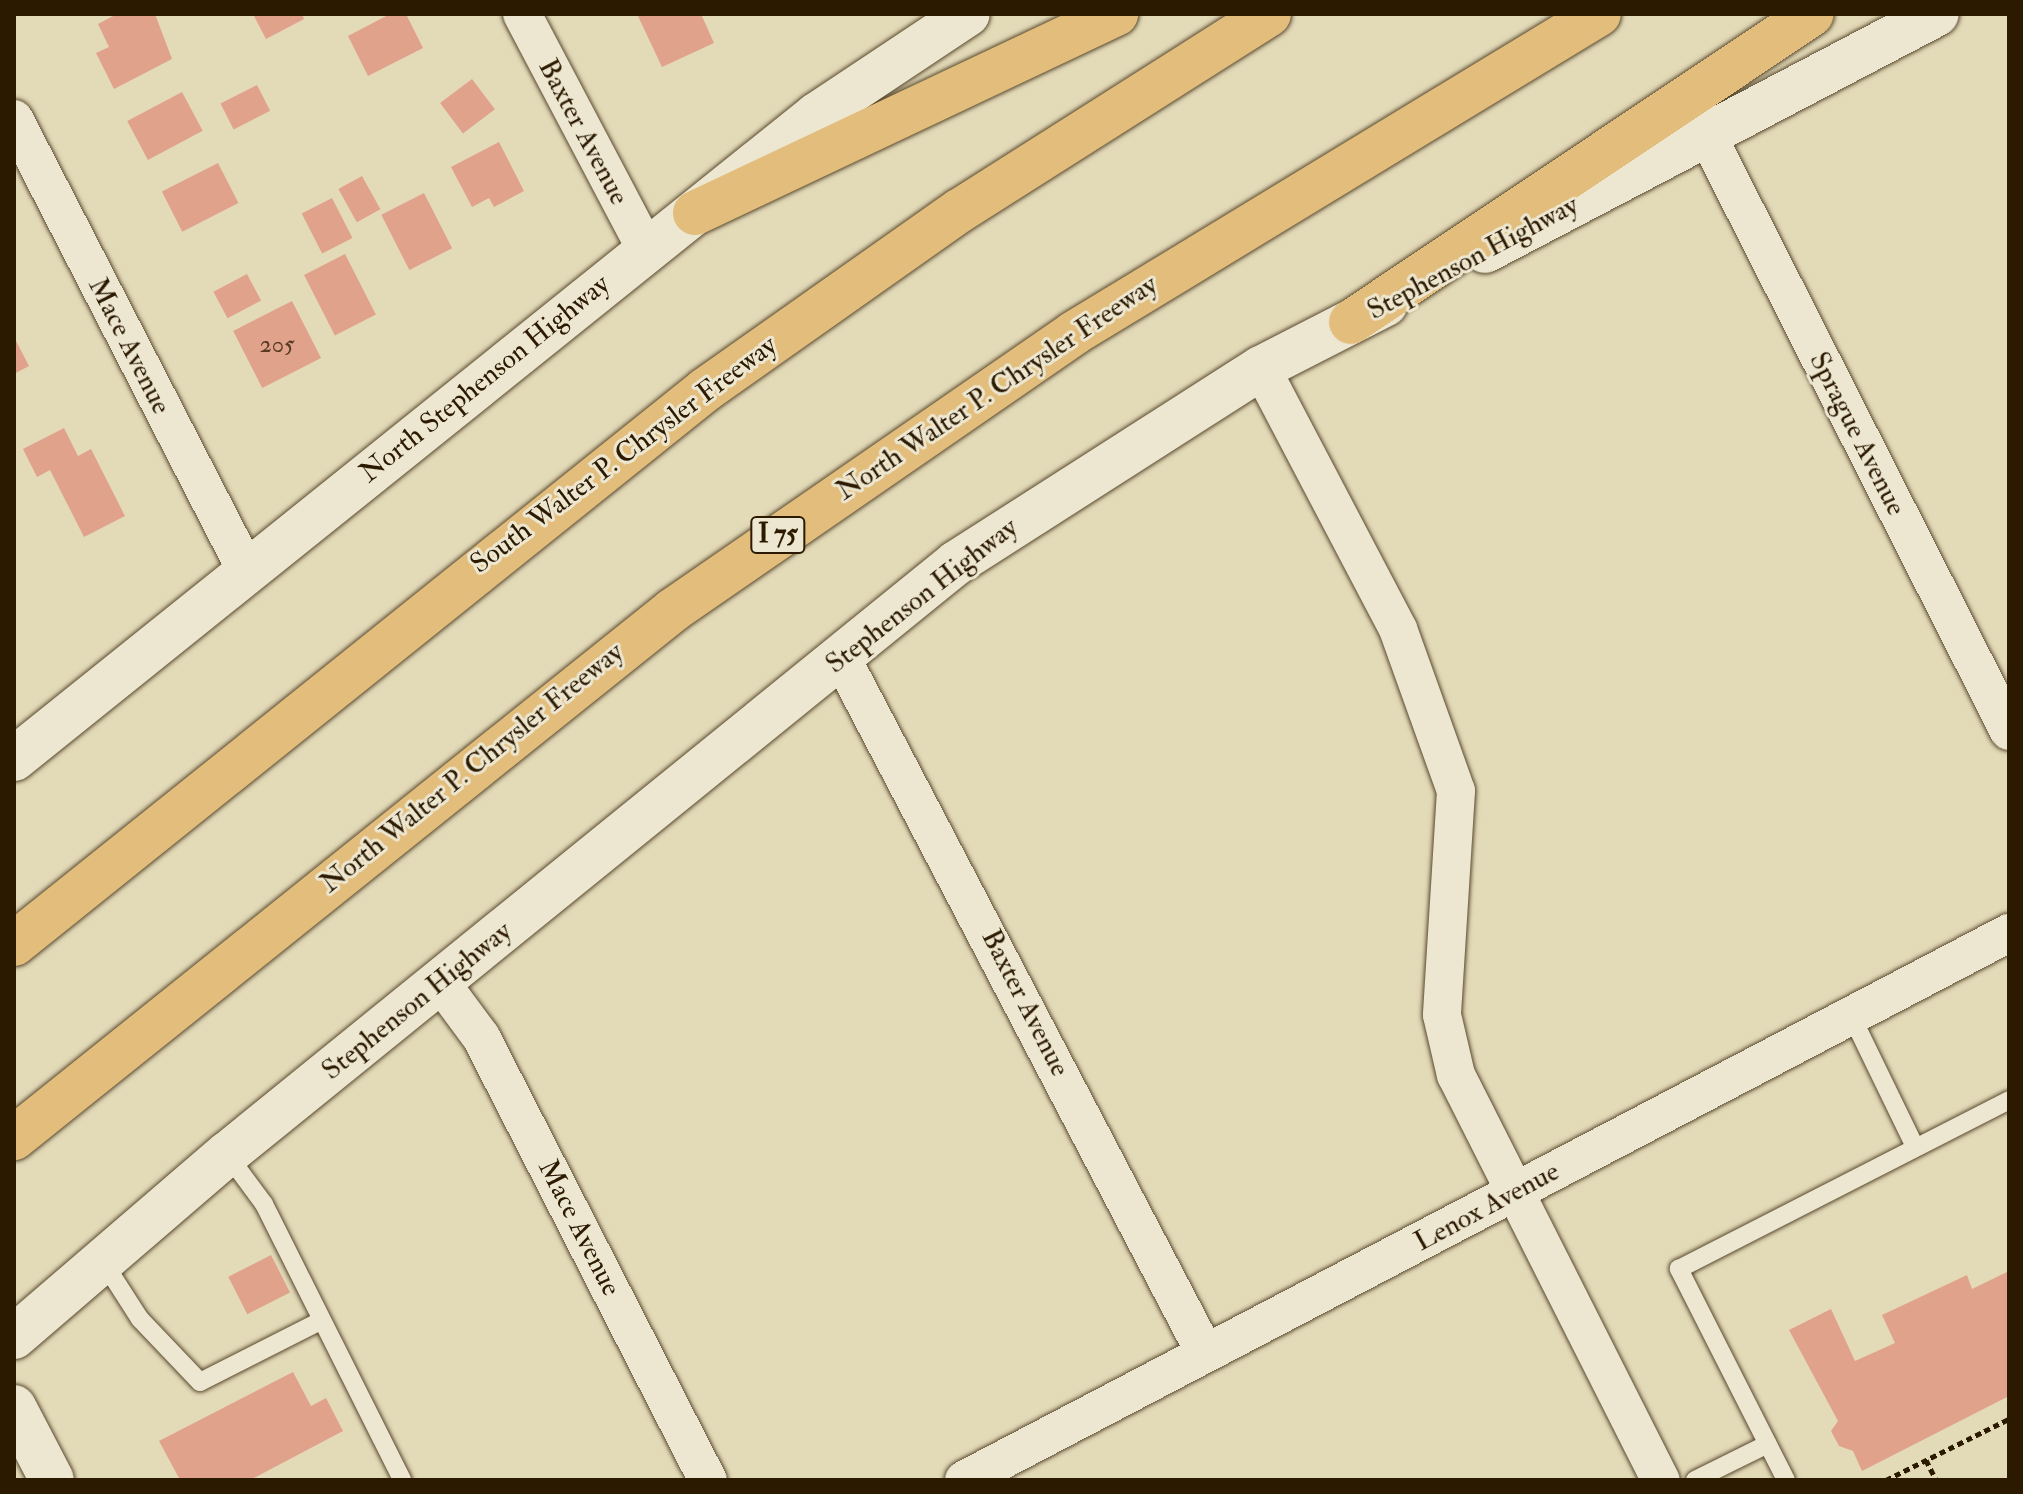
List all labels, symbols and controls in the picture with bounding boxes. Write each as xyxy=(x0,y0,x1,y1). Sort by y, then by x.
street label: Baxter Avenue xyxy=(531,53,635,211)
street label: Stephenson Highway xyxy=(1362,188,1584,328)
street label: North Stephenson Highway xyxy=(353,268,617,490)
street label: North Walter P. Chrysler Freeway xyxy=(830,268,1164,508)
street label: Mace Avenue xyxy=(80,272,178,420)
street label: South Walter P. Chrysler Freeway xyxy=(464,329,784,581)
house number: 205 xyxy=(259,331,295,359)
street label: Sprague Avenue xyxy=(1801,347,1913,521)
street label: Stephenson Highway xyxy=(820,511,1024,681)
road number: I 75 xyxy=(750,513,806,557)
street label: North Walter P. Chrysler Freeway xyxy=(314,635,630,901)
street label: Stephenson Highway xyxy=(316,914,518,1088)
street label: Baxter Avenue xyxy=(974,924,1076,1082)
street label: Mace Avenue xyxy=(530,1154,628,1302)
street label: Lenox Avenue xyxy=(1409,1155,1565,1259)

